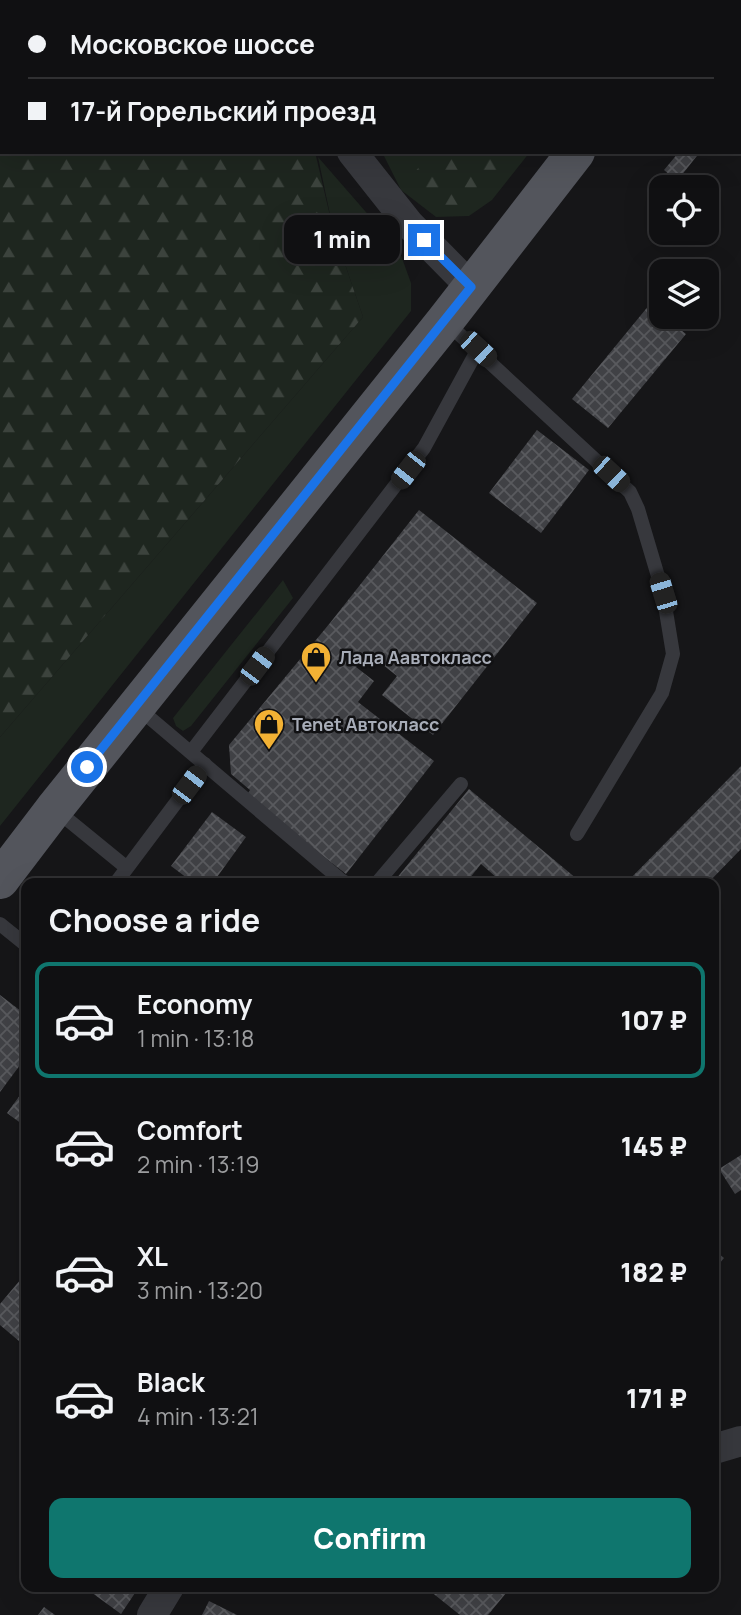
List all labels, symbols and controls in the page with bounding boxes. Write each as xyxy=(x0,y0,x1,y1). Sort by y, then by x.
text: Московское шоссе xyxy=(70,26,315,62)
text: 17-й Горельский проезд xyxy=(70,93,376,129)
map controls xyxy=(649,175,719,329)
button: locate xyxy=(649,175,719,245)
callout: 1 min xyxy=(284,216,400,264)
text: 1 min xyxy=(313,223,371,255)
route end xyxy=(408,224,440,256)
button: layers xyxy=(649,259,719,329)
car xyxy=(456,327,501,371)
car xyxy=(387,447,430,493)
car xyxy=(589,452,634,496)
car xyxy=(647,570,680,616)
shop icon: Лада Аавтокласс xyxy=(299,640,333,684)
car xyxy=(236,643,279,689)
place label: Лада Аавтокласс xyxy=(339,645,492,669)
shop icon: Tenet Автокласс xyxy=(252,707,286,751)
place label: Tenet Автокласс xyxy=(292,712,439,736)
route start xyxy=(71,751,103,783)
car xyxy=(168,762,211,808)
text: Choose a ride xyxy=(49,898,260,942)
text: Economy xyxy=(137,986,252,1022)
icon: car xyxy=(53,989,116,1052)
text: 107 ₽ xyxy=(620,1002,687,1038)
text: 1 min · 13:18 xyxy=(137,1022,254,1054)
text: Comfort xyxy=(137,1112,243,1148)
icon: car xyxy=(53,1115,116,1178)
text: 145 ₽ xyxy=(621,1128,687,1164)
text: 2 min · 13:19 xyxy=(137,1148,259,1180)
text: XL xyxy=(137,1238,168,1274)
icon: car xyxy=(53,1241,116,1304)
text: 182 ₽ xyxy=(620,1254,687,1290)
text: 3 min · 13:20 xyxy=(137,1274,263,1306)
text: Black xyxy=(137,1364,205,1400)
icon: car xyxy=(53,1367,116,1430)
text: 171 ₽ xyxy=(626,1380,687,1416)
text: 4 min · 13:21 xyxy=(137,1400,259,1432)
button: Confirm xyxy=(49,1498,691,1578)

